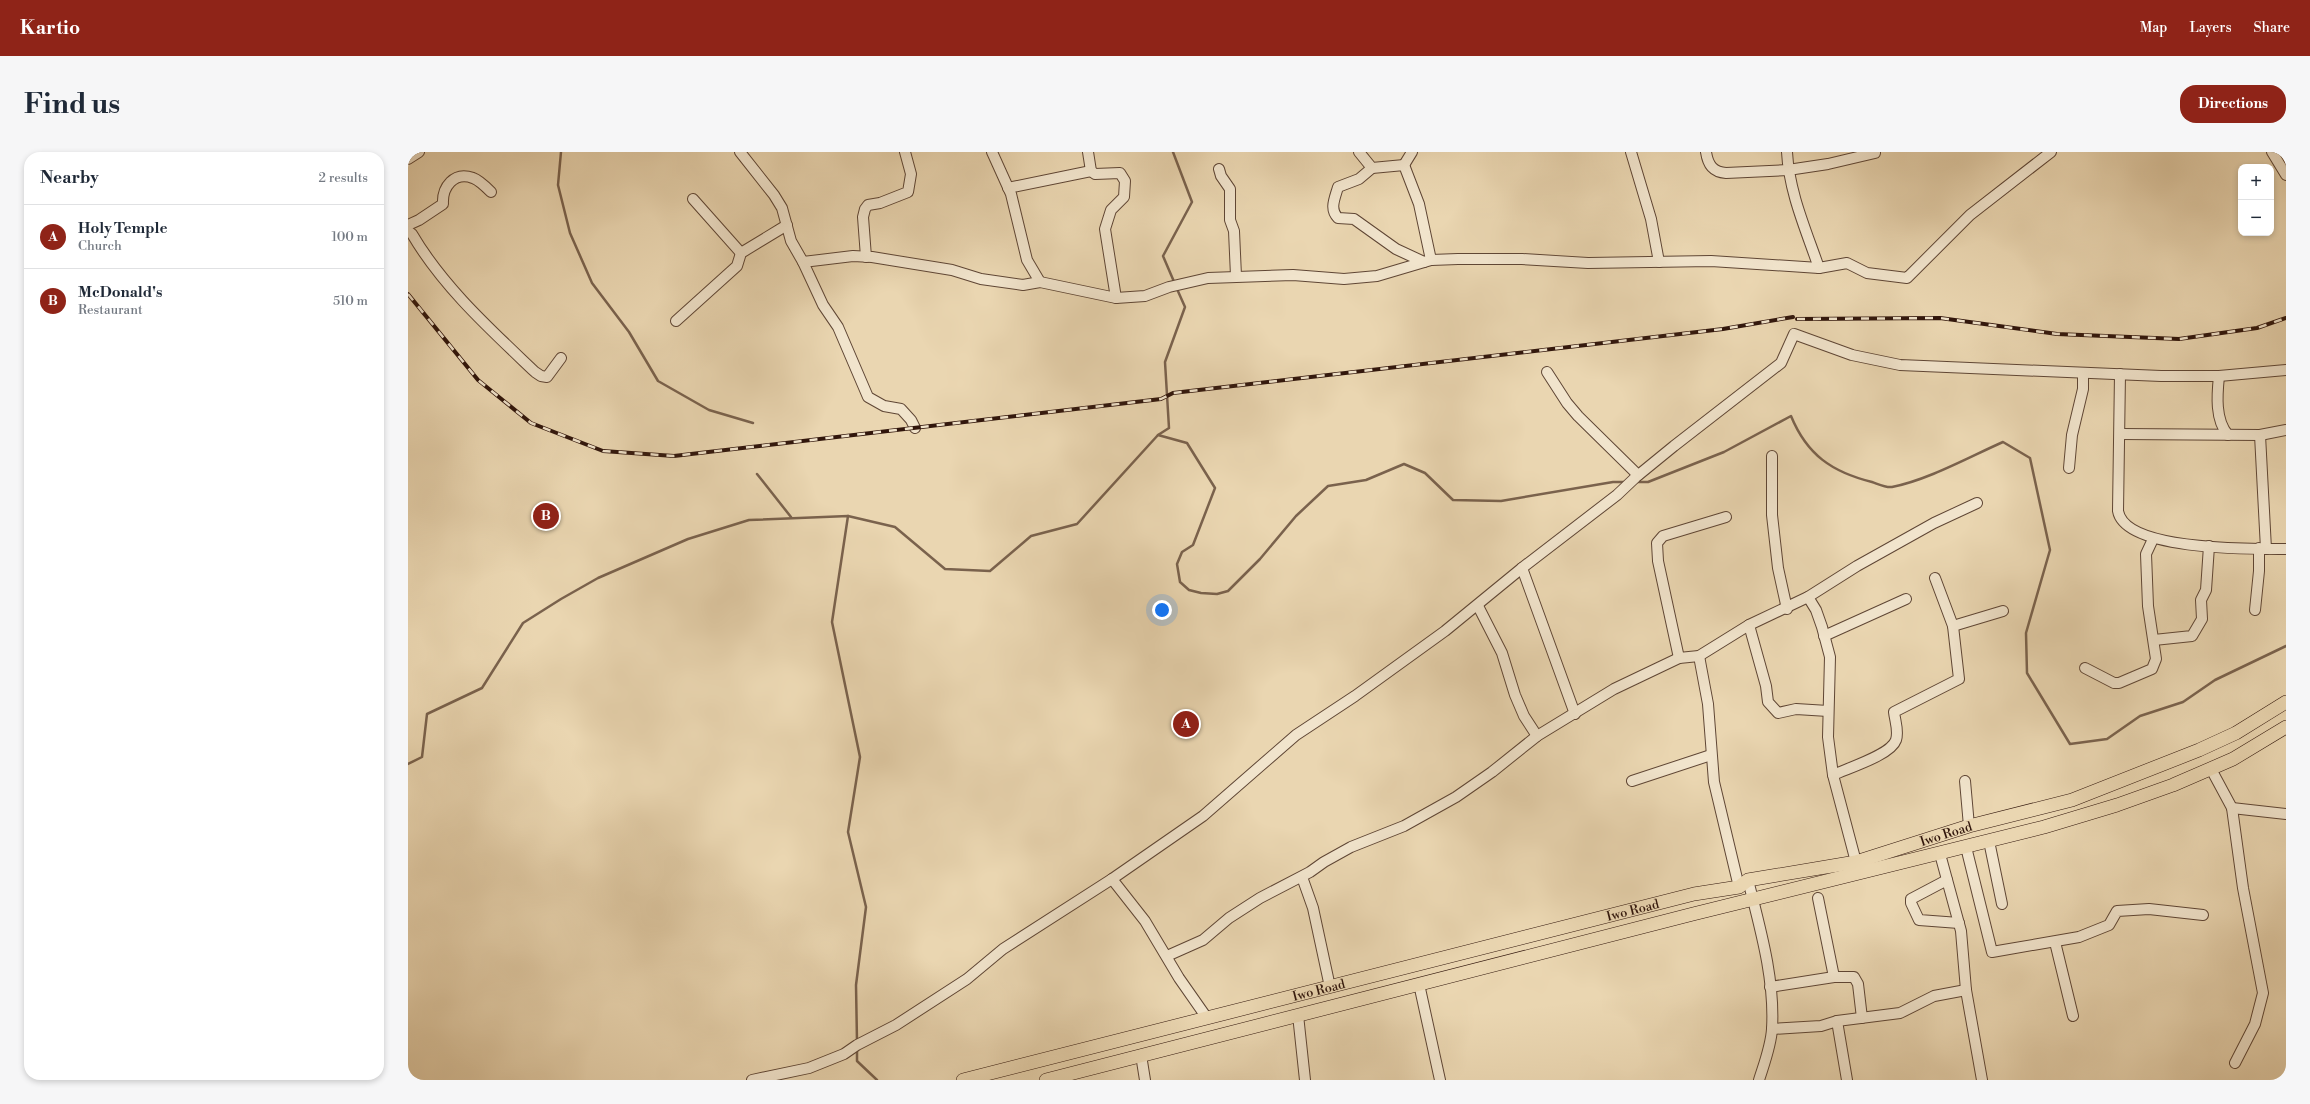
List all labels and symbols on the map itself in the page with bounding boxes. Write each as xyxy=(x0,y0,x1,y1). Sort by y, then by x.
pin: B xyxy=(533,501,559,531)
your location xyxy=(1152,600,1172,620)
pin: A xyxy=(1173,709,1199,739)
street label: Iwo Road xyxy=(1918,818,1975,850)
street label: Iwo Road xyxy=(1605,896,1662,925)
street label: Iwo Road xyxy=(1291,976,1348,1005)

